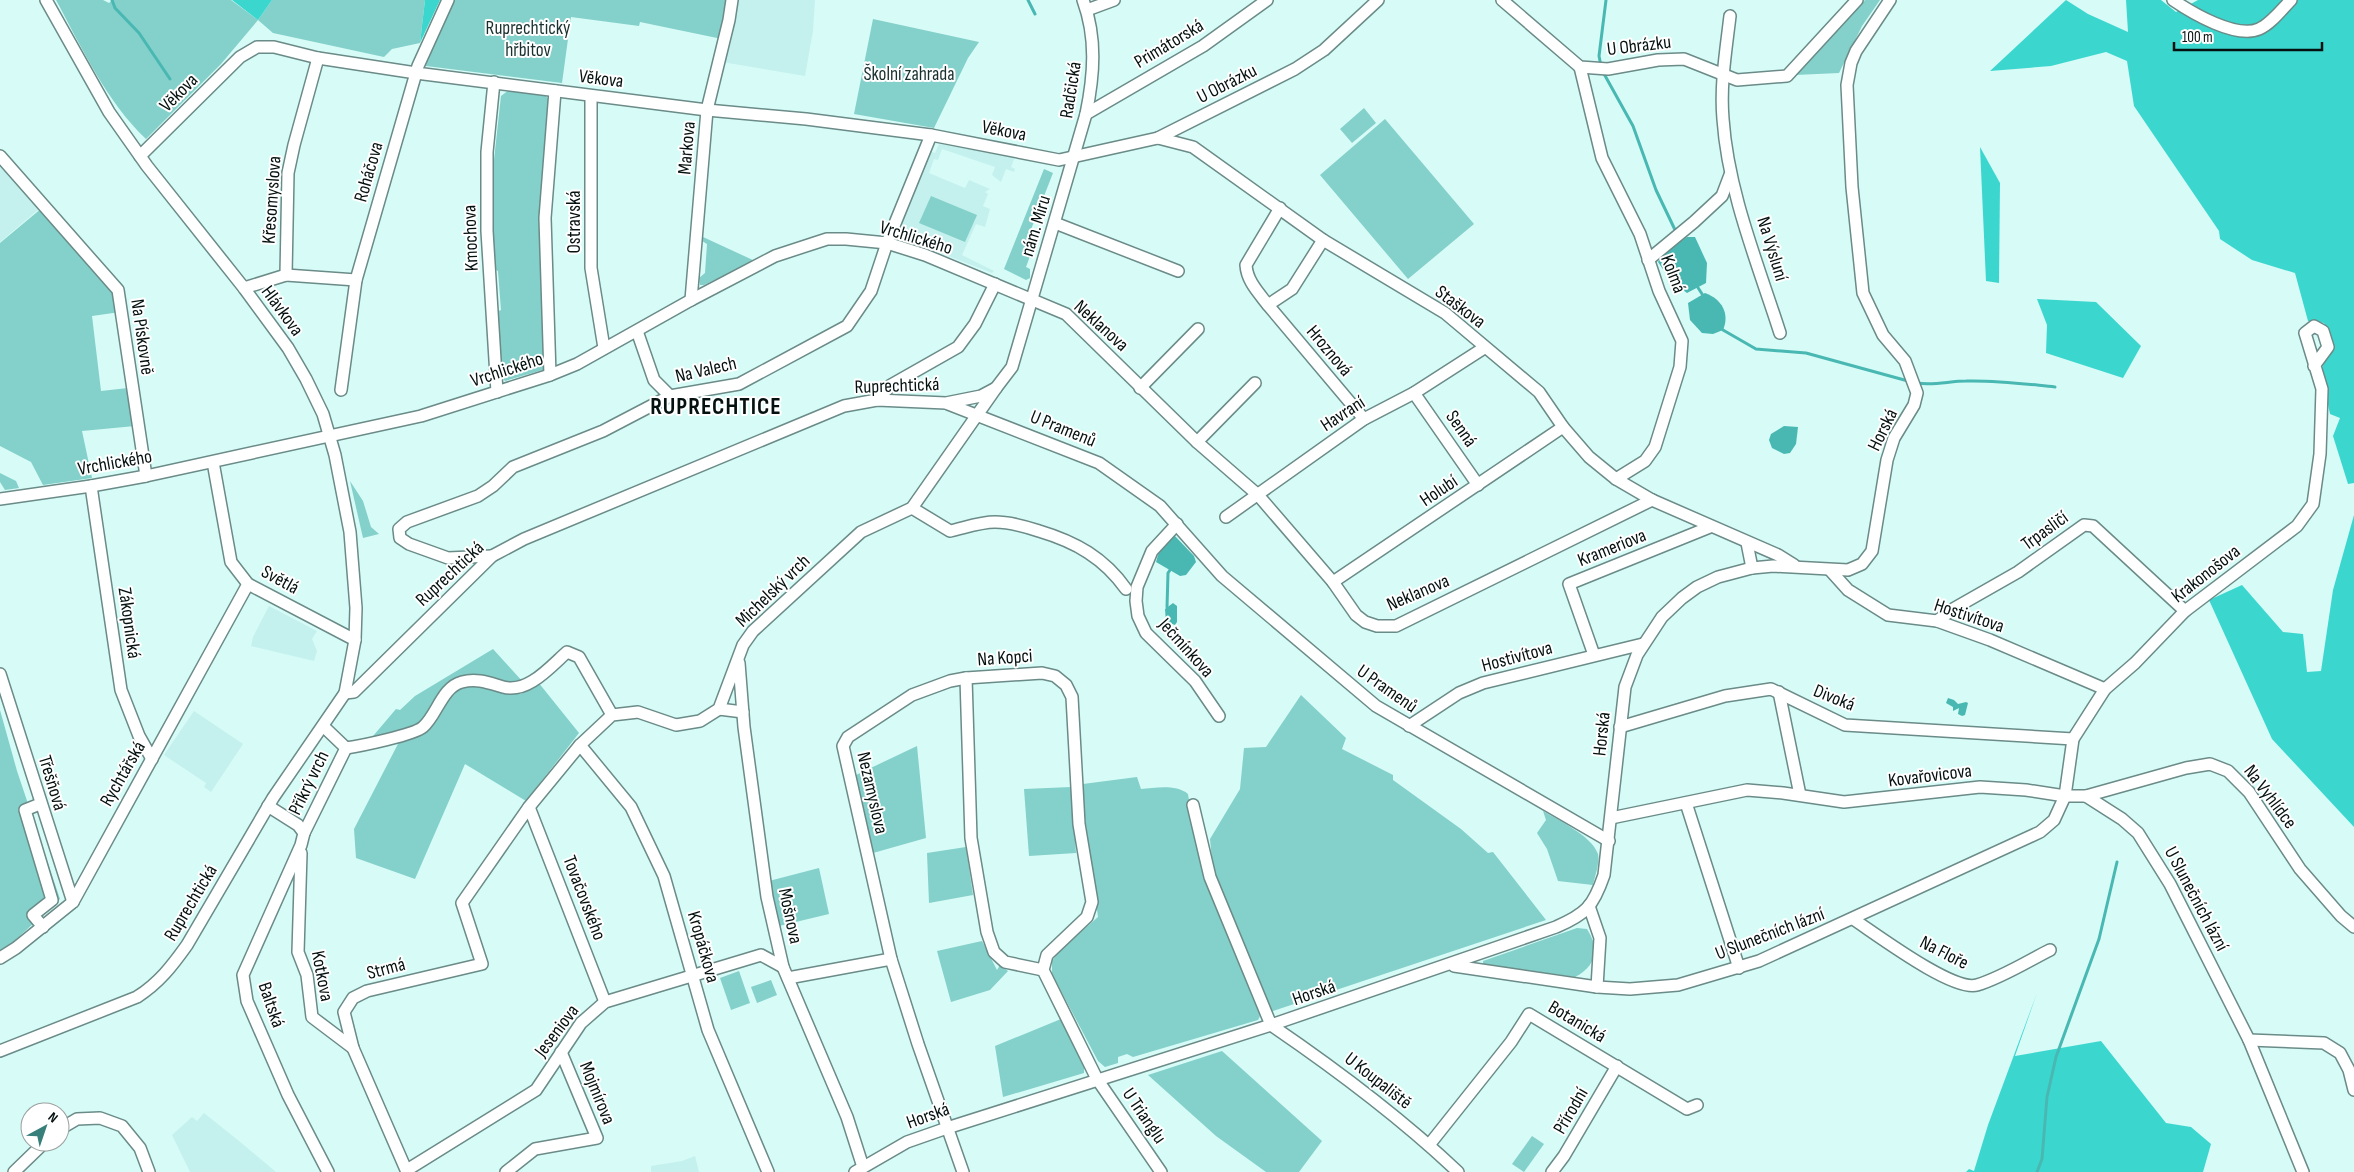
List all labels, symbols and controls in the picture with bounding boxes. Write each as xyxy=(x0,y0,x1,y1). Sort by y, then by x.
street label: Primátorská xyxy=(1130,14,1208,74)
park label: Ruprechtický hřbitov xyxy=(486,17,571,62)
scale bar xyxy=(2174,20,2322,52)
text: 100 m xyxy=(2182,28,2213,47)
street label: U Obrázku xyxy=(1606,31,1672,61)
street label: U Obrázku xyxy=(1193,59,1261,109)
street label: Radčická xyxy=(1055,60,1087,120)
park label: Školní zahrada xyxy=(863,63,955,86)
street label: Věkova xyxy=(577,65,625,93)
street label: Věkova xyxy=(155,69,203,117)
street label: Věkova xyxy=(980,115,1028,147)
street label: Markova xyxy=(673,121,701,175)
street label: Roháčova xyxy=(349,139,389,205)
street label: Křesomyslova xyxy=(257,155,287,245)
street label: Ostravská xyxy=(563,190,586,254)
street label: nám. Míru xyxy=(1016,193,1056,259)
street label: Kmochova xyxy=(458,204,484,272)
street label: Na Výsluní xyxy=(1751,214,1793,284)
street label: Vrchlického xyxy=(877,216,955,260)
street label: Kolmá xyxy=(1655,252,1691,296)
street label: Hlávkova xyxy=(256,281,308,341)
street label: Staškova xyxy=(1430,281,1490,333)
street label: Neklanova xyxy=(1069,295,1133,357)
street label: Na Pískovně xyxy=(125,298,159,376)
street label: Hroznová xyxy=(1301,321,1357,381)
street label: Vrchlického xyxy=(468,348,546,392)
street label: Na Valech xyxy=(673,352,739,388)
street label: Ruprechtická xyxy=(854,373,940,399)
street label: Havraní xyxy=(1316,391,1370,437)
district label: RUPRECHTICE xyxy=(650,392,782,421)
street label: U Pramenů xyxy=(1027,405,1099,453)
street label: Horská xyxy=(1863,405,1903,455)
street label: Senná xyxy=(1440,406,1482,452)
street label: Vrchlického xyxy=(76,445,154,481)
street label: Holubí xyxy=(1416,470,1463,512)
street label: Trpasličí xyxy=(2017,506,2073,556)
street label: Krameriova xyxy=(1574,524,1650,572)
street label: Ruprechtická xyxy=(411,537,489,611)
street label: Krakonošova xyxy=(2167,540,2245,608)
street label: Michelský vrch xyxy=(731,550,815,632)
street label: Světlá xyxy=(257,560,303,600)
street label: Neklanova xyxy=(1383,570,1453,616)
street label: Zákopnická xyxy=(113,586,145,660)
street label: Hostivítova xyxy=(1931,594,2007,638)
street label: Ječmínkova xyxy=(1153,613,1219,682)
street label: Hostivítova xyxy=(1479,637,1555,677)
street label: Na Kopci xyxy=(977,645,1033,671)
street label: U Pramenů xyxy=(1352,660,1422,718)
street label: Divoká xyxy=(1810,679,1858,717)
street label: Horská xyxy=(1588,711,1616,757)
street label: Rychtářská xyxy=(95,737,151,811)
street label: Příkrý vrch xyxy=(284,747,334,819)
street label: Nezamyslova xyxy=(851,750,893,836)
street label: Třešňová xyxy=(33,753,71,813)
street label: Kovařovicova xyxy=(1887,759,1973,793)
street label: Na Vyhlídce xyxy=(2238,760,2302,834)
street label: U Slunečních lázní xyxy=(2159,843,2233,956)
street label: Tovačovského xyxy=(557,853,611,943)
street label: Ruprechtická xyxy=(159,861,223,945)
street label: Mošnova xyxy=(773,886,807,946)
street label: U Slunečních lázní xyxy=(1712,902,1828,965)
street label: Kropáčkova xyxy=(682,909,724,985)
street label: Na Floře xyxy=(1916,931,1972,975)
street label: Kotkova xyxy=(306,949,338,1003)
street label: Strmá xyxy=(364,953,408,985)
street label: Horská xyxy=(1289,975,1339,1011)
street label: Baltská xyxy=(253,979,289,1031)
street label: Botanická xyxy=(1544,996,1610,1048)
street label: Jeseniova xyxy=(529,1000,584,1063)
street label: U Koupaliště xyxy=(1340,1048,1416,1114)
street label: Mojmírova xyxy=(574,1058,620,1128)
street label: Přírodní xyxy=(1549,1083,1594,1138)
street label: U Trianglu xyxy=(1117,1084,1171,1148)
street label: Horská xyxy=(903,1098,953,1134)
north arrow xyxy=(20,1102,70,1152)
text: N xyxy=(45,1109,61,1126)

